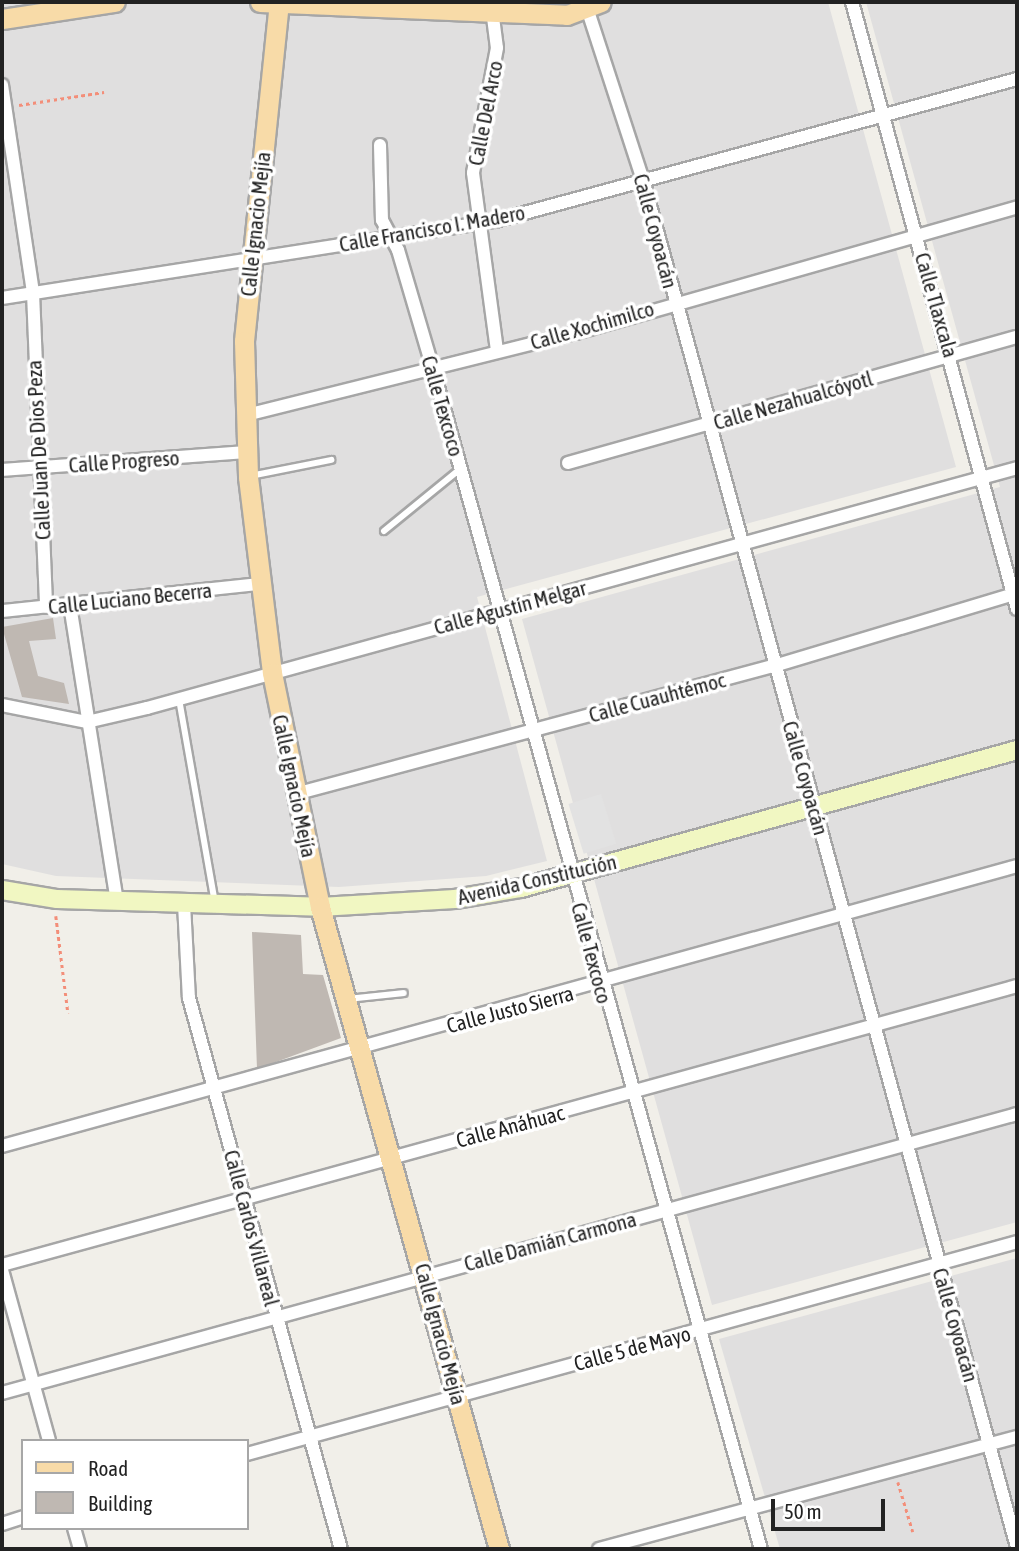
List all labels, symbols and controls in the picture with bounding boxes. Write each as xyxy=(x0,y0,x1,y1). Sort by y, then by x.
street label: Calle Del Arco xyxy=(462,58,508,168)
street label: Calle Ignacio Mejía xyxy=(235,150,275,298)
street label: Calle Coyoacán xyxy=(629,171,683,291)
street label: Calle Francisco I. Madero xyxy=(337,199,527,257)
street label: Calle Tlaxcala xyxy=(910,250,964,360)
street label: Calle Xochimilco xyxy=(527,295,657,355)
street label: Calle Texcoco xyxy=(417,353,469,459)
street label: Calle Juan De Dios Peza xyxy=(21,359,55,541)
street label: Calle Nezahualcóyotl xyxy=(710,365,876,435)
street label: Calle Progreso xyxy=(68,445,180,477)
street label: Calle Agustín Melgar xyxy=(431,575,589,639)
street label: Calle Luciano Becerra xyxy=(47,577,213,619)
street label: Calle Cuauhtémoc xyxy=(586,667,728,727)
street label: Calle Ignacio Mejía xyxy=(268,712,322,860)
street label: Calle Coyoacán xyxy=(778,718,834,838)
street label: Avenida Constitución xyxy=(455,848,619,910)
street label: Calle Texcoco xyxy=(566,900,618,1006)
street label: Calle Justo Sierra xyxy=(444,980,576,1038)
street label: Calle Anáhuac xyxy=(453,1100,567,1152)
street label: Calle Carlos Villareal xyxy=(219,1147,285,1309)
street label: Calle Damián Carmona xyxy=(461,1206,639,1276)
street label: Calle Ignacio Mejía xyxy=(410,1261,472,1407)
street label: Calle Coyoacán xyxy=(928,1265,984,1385)
street label: Calle 5 de Mayo xyxy=(571,1320,693,1376)
legend xyxy=(21,1439,248,1530)
text: Road xyxy=(88,1456,128,1480)
scale bar xyxy=(774,1484,888,1528)
text: Building xyxy=(88,1491,152,1515)
text: 50 m xyxy=(784,1499,822,1523)

